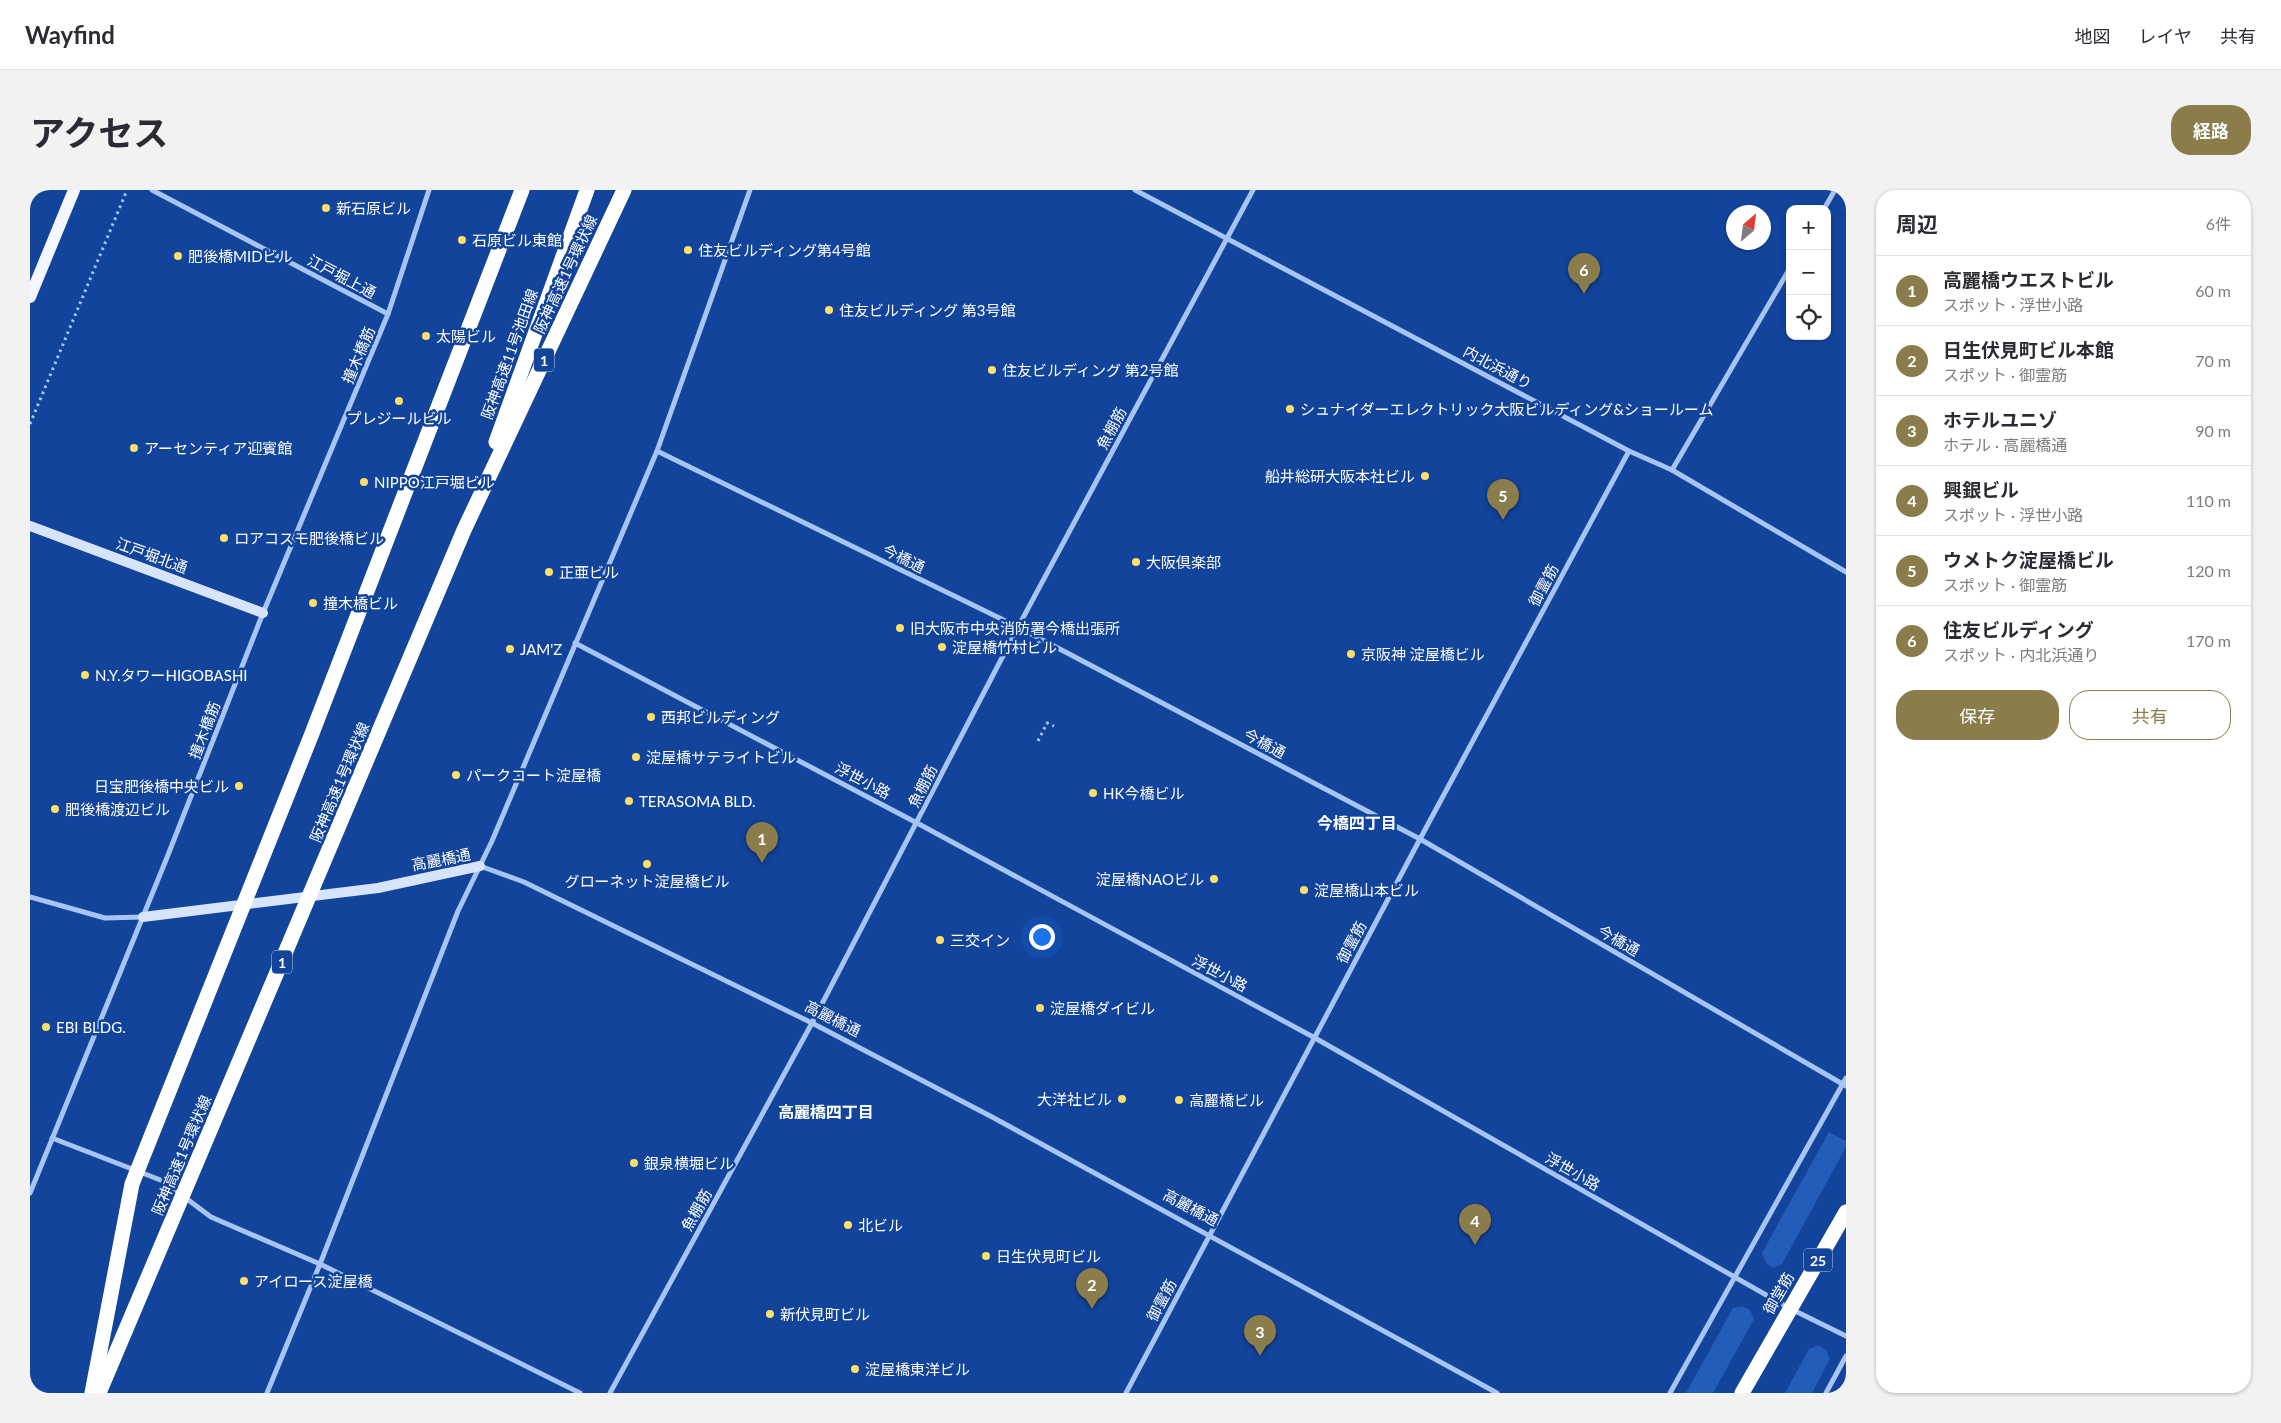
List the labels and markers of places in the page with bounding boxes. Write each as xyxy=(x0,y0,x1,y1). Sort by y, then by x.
place label: 新石原ビル xyxy=(336,199,411,217)
marker: 新石原ビル xyxy=(320,202,332,214)
place label: 石原ビル東館 xyxy=(472,231,562,249)
marker: 石原ビル東館 xyxy=(456,234,468,246)
place label: 住友ビルディング第4号館 xyxy=(698,241,871,259)
marker: 住友ビルディング第4号館 xyxy=(682,244,694,256)
place label: 肥後橋MIDビル xyxy=(188,247,293,265)
marker: 肥後橋MIDビル xyxy=(172,250,184,262)
pin: 6 xyxy=(1568,253,1600,294)
place label: 住友ビルディング 第3号館 xyxy=(839,301,1016,319)
marker: 住友ビルディング 第3号館 xyxy=(823,304,835,316)
place label: 太陽ビル xyxy=(436,327,496,345)
marker: 太陽ビル xyxy=(420,330,432,342)
place label: 住友ビルディング 第2号館 xyxy=(1002,361,1179,379)
marker: 住友ビルディング 第2号館 xyxy=(986,364,998,376)
marker: プレジールビル xyxy=(393,395,405,407)
place label: シュナイダーエレクトリック大阪ビルディング&ショールーム xyxy=(1300,400,1714,418)
marker: シュナイダーエレクトリック大阪ビルディング&ショールーム xyxy=(1284,403,1296,415)
place label: プレジールビル xyxy=(346,409,452,427)
place label: アーセンティア迎賓館 xyxy=(144,439,292,457)
marker: アーセンティア迎賓館 xyxy=(128,442,140,454)
place label: 船井総研大阪本社ビル xyxy=(1265,467,1415,485)
marker: 船井総研大阪本社ビル xyxy=(1419,470,1431,482)
place label: NIPPO江戸堀ビル xyxy=(374,473,495,491)
marker: NIPPO江戸堀ビル xyxy=(358,476,370,488)
pin: 5 xyxy=(1487,479,1519,520)
place label: ロアコスモ肥後橋ビル xyxy=(234,529,384,547)
marker: ロアコスモ肥後橋ビル xyxy=(218,532,230,544)
place label: 大阪倶楽部 xyxy=(1146,553,1221,571)
marker: 大阪倶楽部 xyxy=(1130,556,1142,568)
place label: 正亜ビル xyxy=(559,563,619,581)
marker: 正亜ビル xyxy=(543,566,555,578)
place label: 撞木橋ビル xyxy=(323,594,398,612)
marker: 撞木橋ビル xyxy=(307,597,319,609)
place label: 旧大阪市中央消防署今橋出張所 xyxy=(910,619,1120,637)
marker: 旧大阪市中央消防署今橋出張所 xyxy=(894,622,906,634)
place label: 淀屋橋竹村ビル xyxy=(952,638,1057,656)
place label: JAM'Z xyxy=(520,640,562,658)
marker: 淀屋橋竹村ビル xyxy=(936,641,948,653)
marker: JAM'Z xyxy=(504,643,516,655)
place label: 京阪神 淀屋橋ビル xyxy=(1361,645,1485,663)
marker: 京阪神 淀屋橋ビル xyxy=(1345,648,1357,660)
place label: N.Y.タワーHIGOBASHI xyxy=(95,666,248,684)
marker: N.Y.タワーHIGOBASHI xyxy=(79,669,91,681)
place label: 西邦ビルディング xyxy=(661,708,780,726)
marker: 西邦ビルディング xyxy=(645,711,657,723)
place label: 淀屋橋サテライトビル xyxy=(646,748,796,766)
marker: 淀屋橋サテライトビル xyxy=(630,751,642,763)
place label: パークコート淀屋橋 xyxy=(466,766,601,784)
marker: パークコート淀屋橋 xyxy=(450,769,462,781)
place label: 日宝肥後橋中央ビル xyxy=(94,777,229,795)
marker: 日宝肥後橋中央ビル xyxy=(233,780,245,792)
place label: HK今橋ビル xyxy=(1103,784,1184,802)
marker: HK今橋ビル xyxy=(1087,787,1099,799)
place label: TERASOMA BLD. xyxy=(639,792,756,810)
marker: TERASOMA BLD. xyxy=(623,795,635,807)
place label: 肥後橋渡辺ビル xyxy=(65,800,170,818)
marker: 肥後橋渡辺ビル xyxy=(49,803,61,815)
pin: 1 xyxy=(746,822,778,863)
marker: グローネット淀屋橋ビル xyxy=(641,858,653,870)
place label: 淀屋橋NAOビル xyxy=(1096,870,1204,888)
place label: グローネット淀屋橋ビル xyxy=(564,872,730,890)
marker: 淀屋橋NAOビル xyxy=(1208,873,1220,885)
place label: 淀屋橋山本ビル xyxy=(1314,881,1419,899)
marker: 淀屋橋山本ビル xyxy=(1298,884,1310,896)
place label: 三交イン xyxy=(950,931,1010,949)
marker: 三交イン xyxy=(934,934,946,946)
place label: 淀屋橋ダイビル xyxy=(1050,999,1155,1017)
marker: 淀屋橋ダイビル xyxy=(1034,1002,1046,1014)
place label: EBI BLDG. xyxy=(56,1018,126,1036)
marker: EBI BLDG. xyxy=(40,1021,52,1033)
place label: 大洋社ビル xyxy=(1037,1090,1112,1108)
place label: 高麗橋ビル xyxy=(1189,1091,1264,1109)
marker: 大洋社ビル xyxy=(1116,1093,1128,1105)
marker: 高麗橋ビル xyxy=(1173,1094,1185,1106)
place label: 銀泉横堀ビル xyxy=(644,1154,734,1172)
marker: 銀泉横堀ビル xyxy=(628,1157,640,1169)
pin: 4 xyxy=(1459,1204,1491,1245)
place label: 北ビル xyxy=(858,1216,903,1234)
marker: 北ビル xyxy=(842,1219,854,1231)
place label: 日生伏見町ビル xyxy=(996,1247,1101,1265)
marker: 日生伏見町ビル xyxy=(980,1250,992,1262)
pin: 2 xyxy=(1076,1268,1108,1309)
place label: アイロース淀屋橋 xyxy=(254,1272,373,1290)
marker: アイロース淀屋橋 xyxy=(238,1275,250,1287)
place label: 新伏見町ビル xyxy=(780,1305,870,1323)
marker: 新伏見町ビル xyxy=(764,1308,776,1320)
pin: 3 xyxy=(1244,1315,1276,1356)
place label: 淀屋橋東洋ビル xyxy=(865,1360,970,1378)
marker: 淀屋橋東洋ビル xyxy=(849,1363,861,1375)

